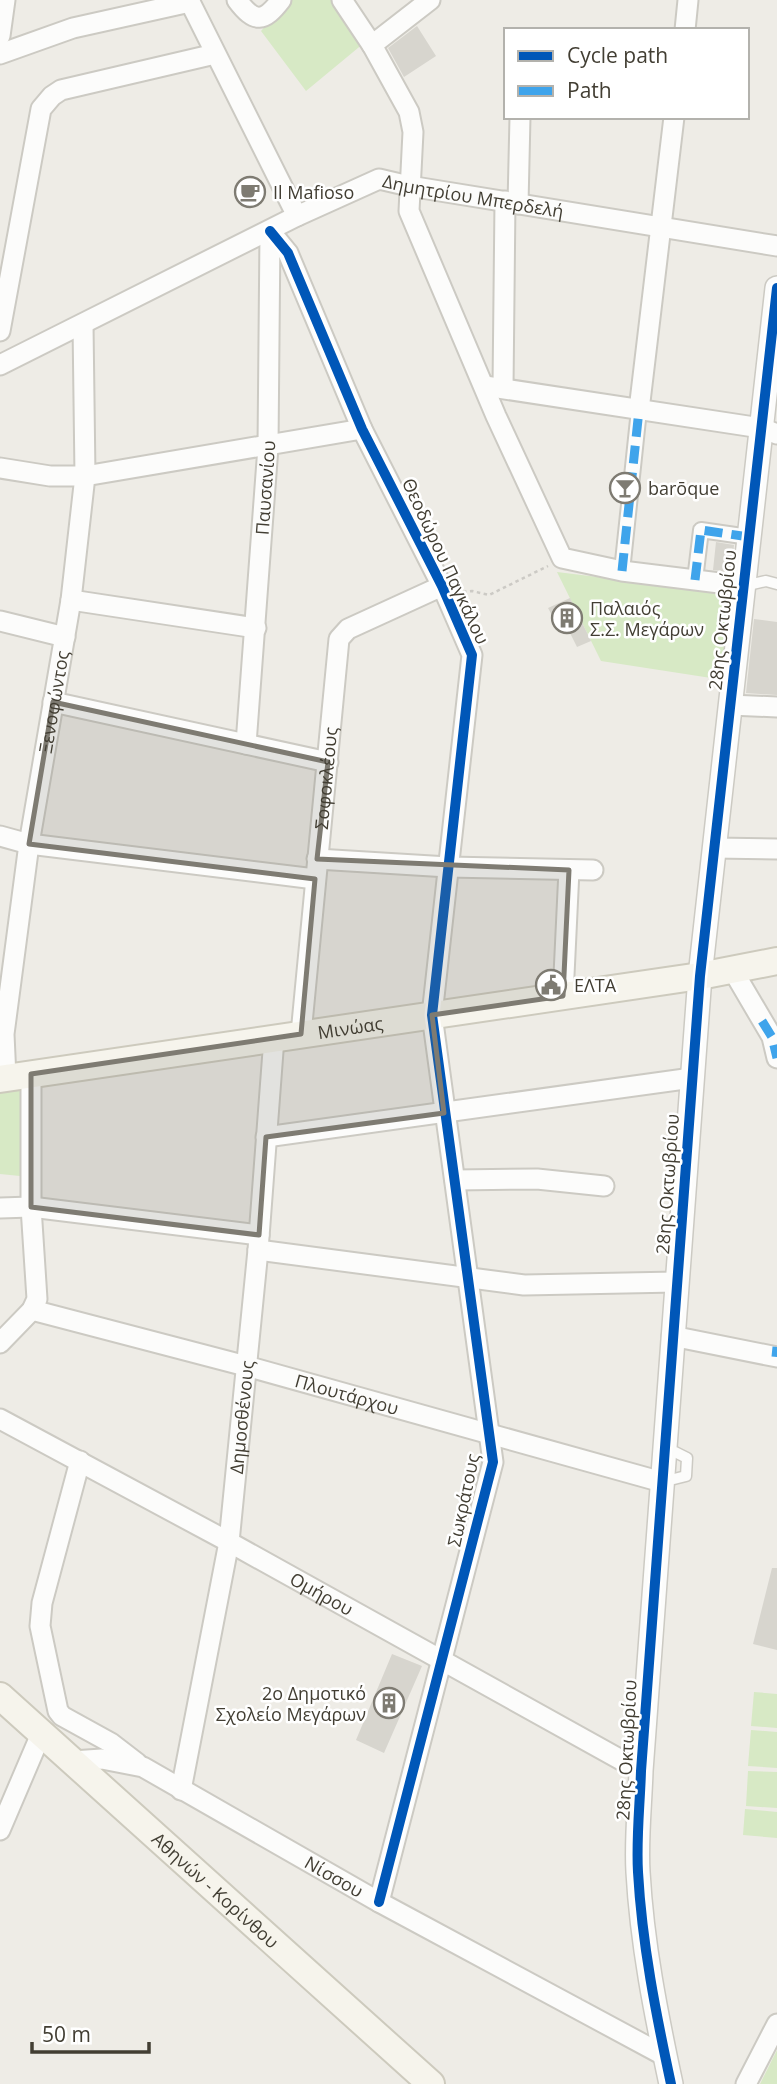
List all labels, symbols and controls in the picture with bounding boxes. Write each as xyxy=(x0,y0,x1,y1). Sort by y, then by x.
legend xyxy=(504,28,749,119)
text: Cycle path xyxy=(567,41,668,69)
text: Path xyxy=(567,76,612,104)
street label: Δημητρίου Μπερδελή xyxy=(380,168,565,223)
cafe icon: Il Mafioso xyxy=(233,175,267,209)
place label: Il Mafioso xyxy=(273,180,354,204)
street label: Παυσανίου xyxy=(250,440,280,536)
bar icon: barōque xyxy=(608,471,642,505)
street label: Θεοδώρου Παγκάλου xyxy=(397,474,495,648)
place label: barōque xyxy=(648,476,719,500)
street label: 28ης Οκτωβρίου xyxy=(703,549,741,691)
place label: Παλαιός Σ.Σ. Μεγάρων xyxy=(590,596,704,641)
building icon: Παλαιός Σ.Σ. Μεγάρων xyxy=(550,601,584,635)
street label: Ξενοφώντος xyxy=(33,648,74,755)
street label: Σοφοκλέους xyxy=(309,725,343,831)
public building icon: ΕΛΤΑ xyxy=(534,968,568,1002)
place label: ΕΛΤΑ xyxy=(574,973,617,997)
street label: Μινώας xyxy=(316,1011,385,1044)
street label: 28ης Οκτωβρίου xyxy=(650,1113,684,1255)
street label: Δημοσθένους xyxy=(224,1359,259,1475)
street label: Πλουτάρχου xyxy=(292,1368,401,1420)
street label: Σωκράτους xyxy=(441,1451,485,1549)
street label: Ομήρου xyxy=(286,1566,358,1621)
street label: 28ης Οκτωβρίου xyxy=(610,1679,642,1821)
place label: 2ο Δημοτικό Σχολείο Μεγάρων xyxy=(216,1681,366,1726)
building icon: 2ο Δημοτικό Σχολείο Μεγάρων xyxy=(372,1686,406,1720)
street label: Αθηνών - Κορίνθου xyxy=(147,1827,284,1953)
street label: Νίσσου xyxy=(301,1850,368,1903)
scale bar xyxy=(32,2010,149,2054)
text: 50 m xyxy=(42,2020,91,2048)

